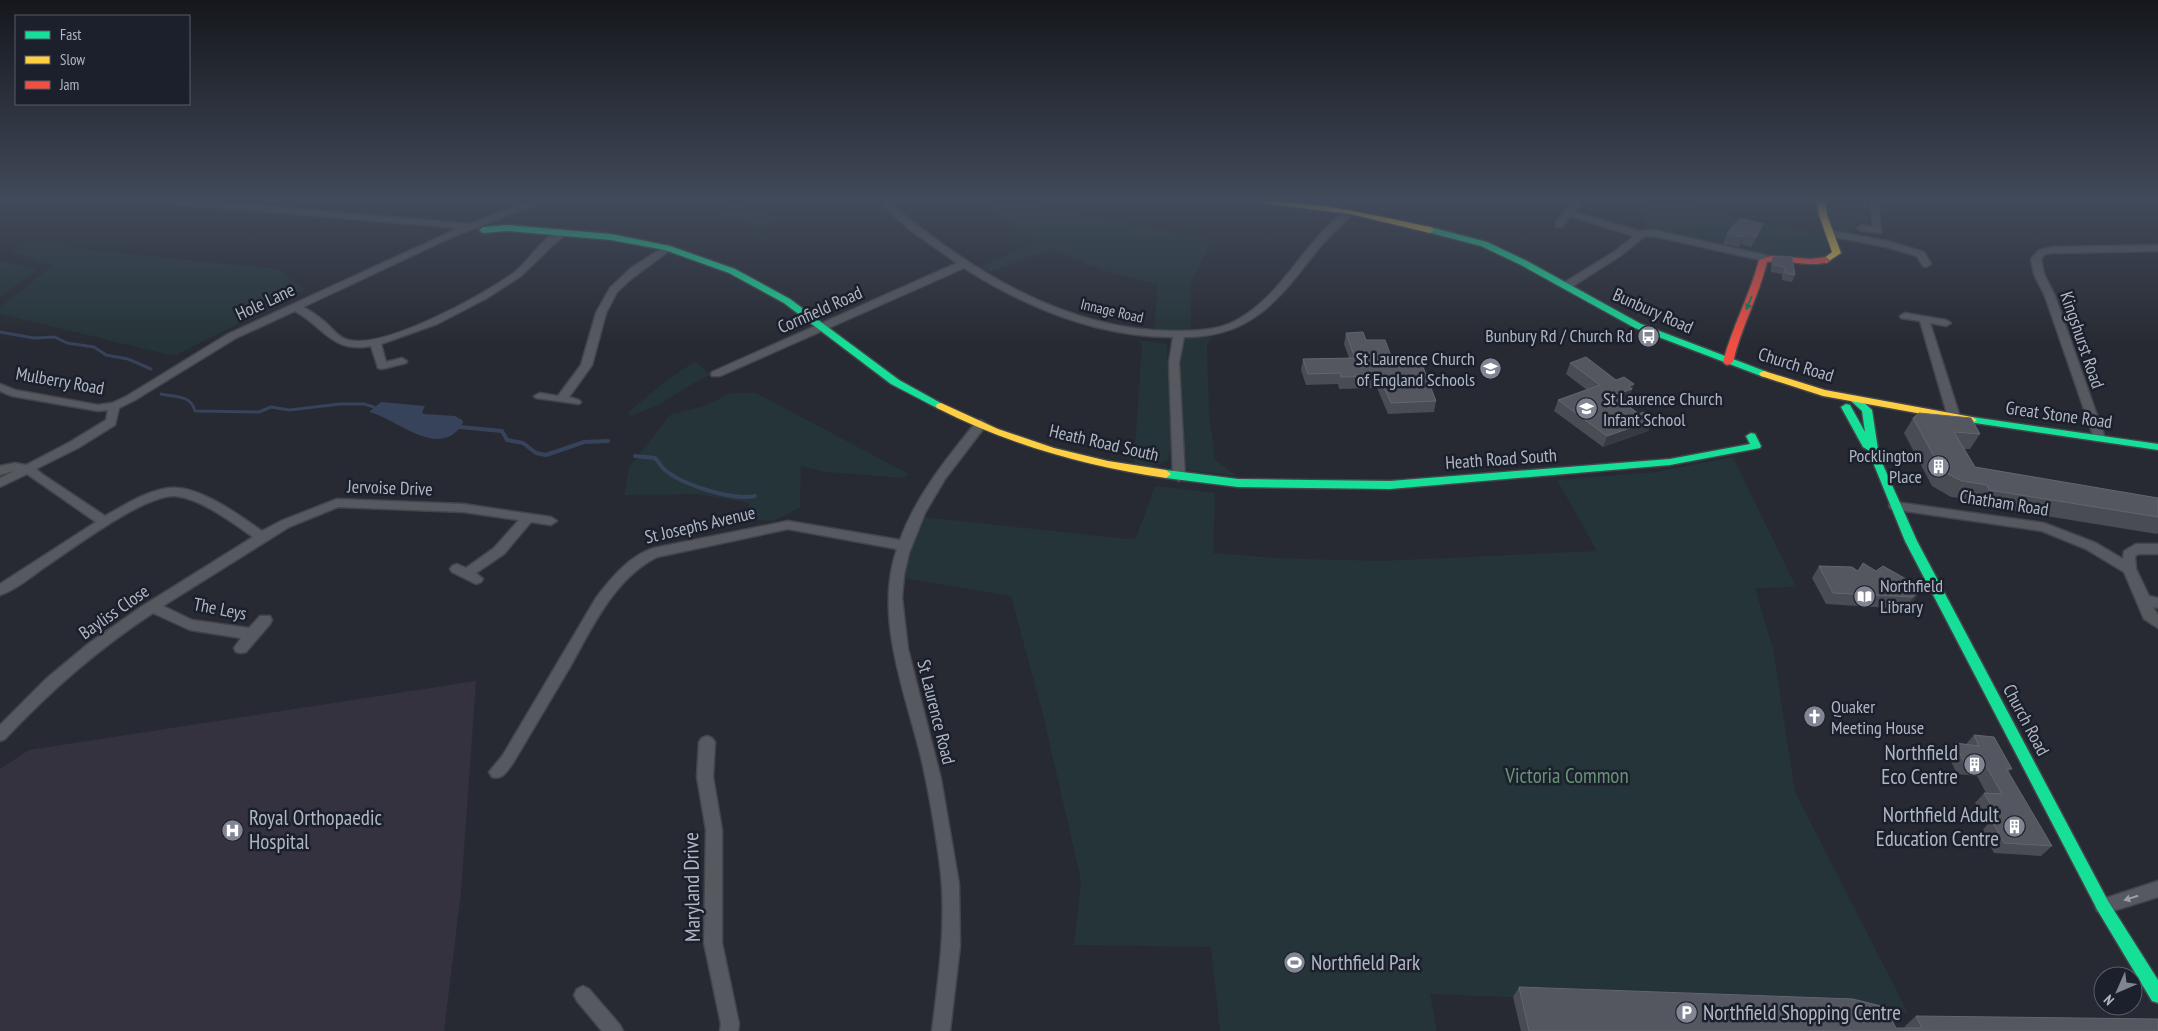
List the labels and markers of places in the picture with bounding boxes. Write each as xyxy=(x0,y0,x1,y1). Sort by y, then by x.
place label: Bunbury Rd / Church Rd xyxy=(1485,324,1633,347)
bus stop icon: Bunbury Rd / Church Rd xyxy=(1637,324,1661,348)
place label: St Laurence Church of England Schools xyxy=(1355,347,1475,391)
school or university icon: St Laurence Church of England Schools xyxy=(1479,357,1503,381)
place label: St Laurence Church Infant School xyxy=(1603,387,1723,431)
school or university icon: St Laurence Church Infant School xyxy=(1575,397,1599,421)
place label: Pocklington Place xyxy=(1849,444,1922,488)
building icon: Pocklington Place xyxy=(1926,454,1950,478)
place label: Northfield Library xyxy=(1880,574,1943,618)
library icon: Northfield Library xyxy=(1852,584,1876,608)
place label: Quaker Meeting House xyxy=(1831,695,1924,739)
church icon: Quaker Meeting House xyxy=(1803,705,1827,729)
place label: Northfield Eco Centre xyxy=(1881,739,1958,790)
building icon: Northfield Eco Centre xyxy=(1962,753,1986,777)
place label: Northfield Adult Education Centre xyxy=(1876,801,1999,852)
place label: Royal Orthopaedic Hospital xyxy=(249,804,382,855)
building icon: Northfield Adult Education Centre xyxy=(2003,815,2027,839)
hospital icon: Royal Orthopaedic Hospital xyxy=(221,818,245,842)
place label: Northfield Park xyxy=(1311,949,1420,976)
sports icon: Northfield Park xyxy=(1283,951,1307,975)
place label: Northfield Shopping Centre xyxy=(1703,999,1901,1026)
parking icon: Northfield Shopping Centre xyxy=(1675,1001,1699,1025)

